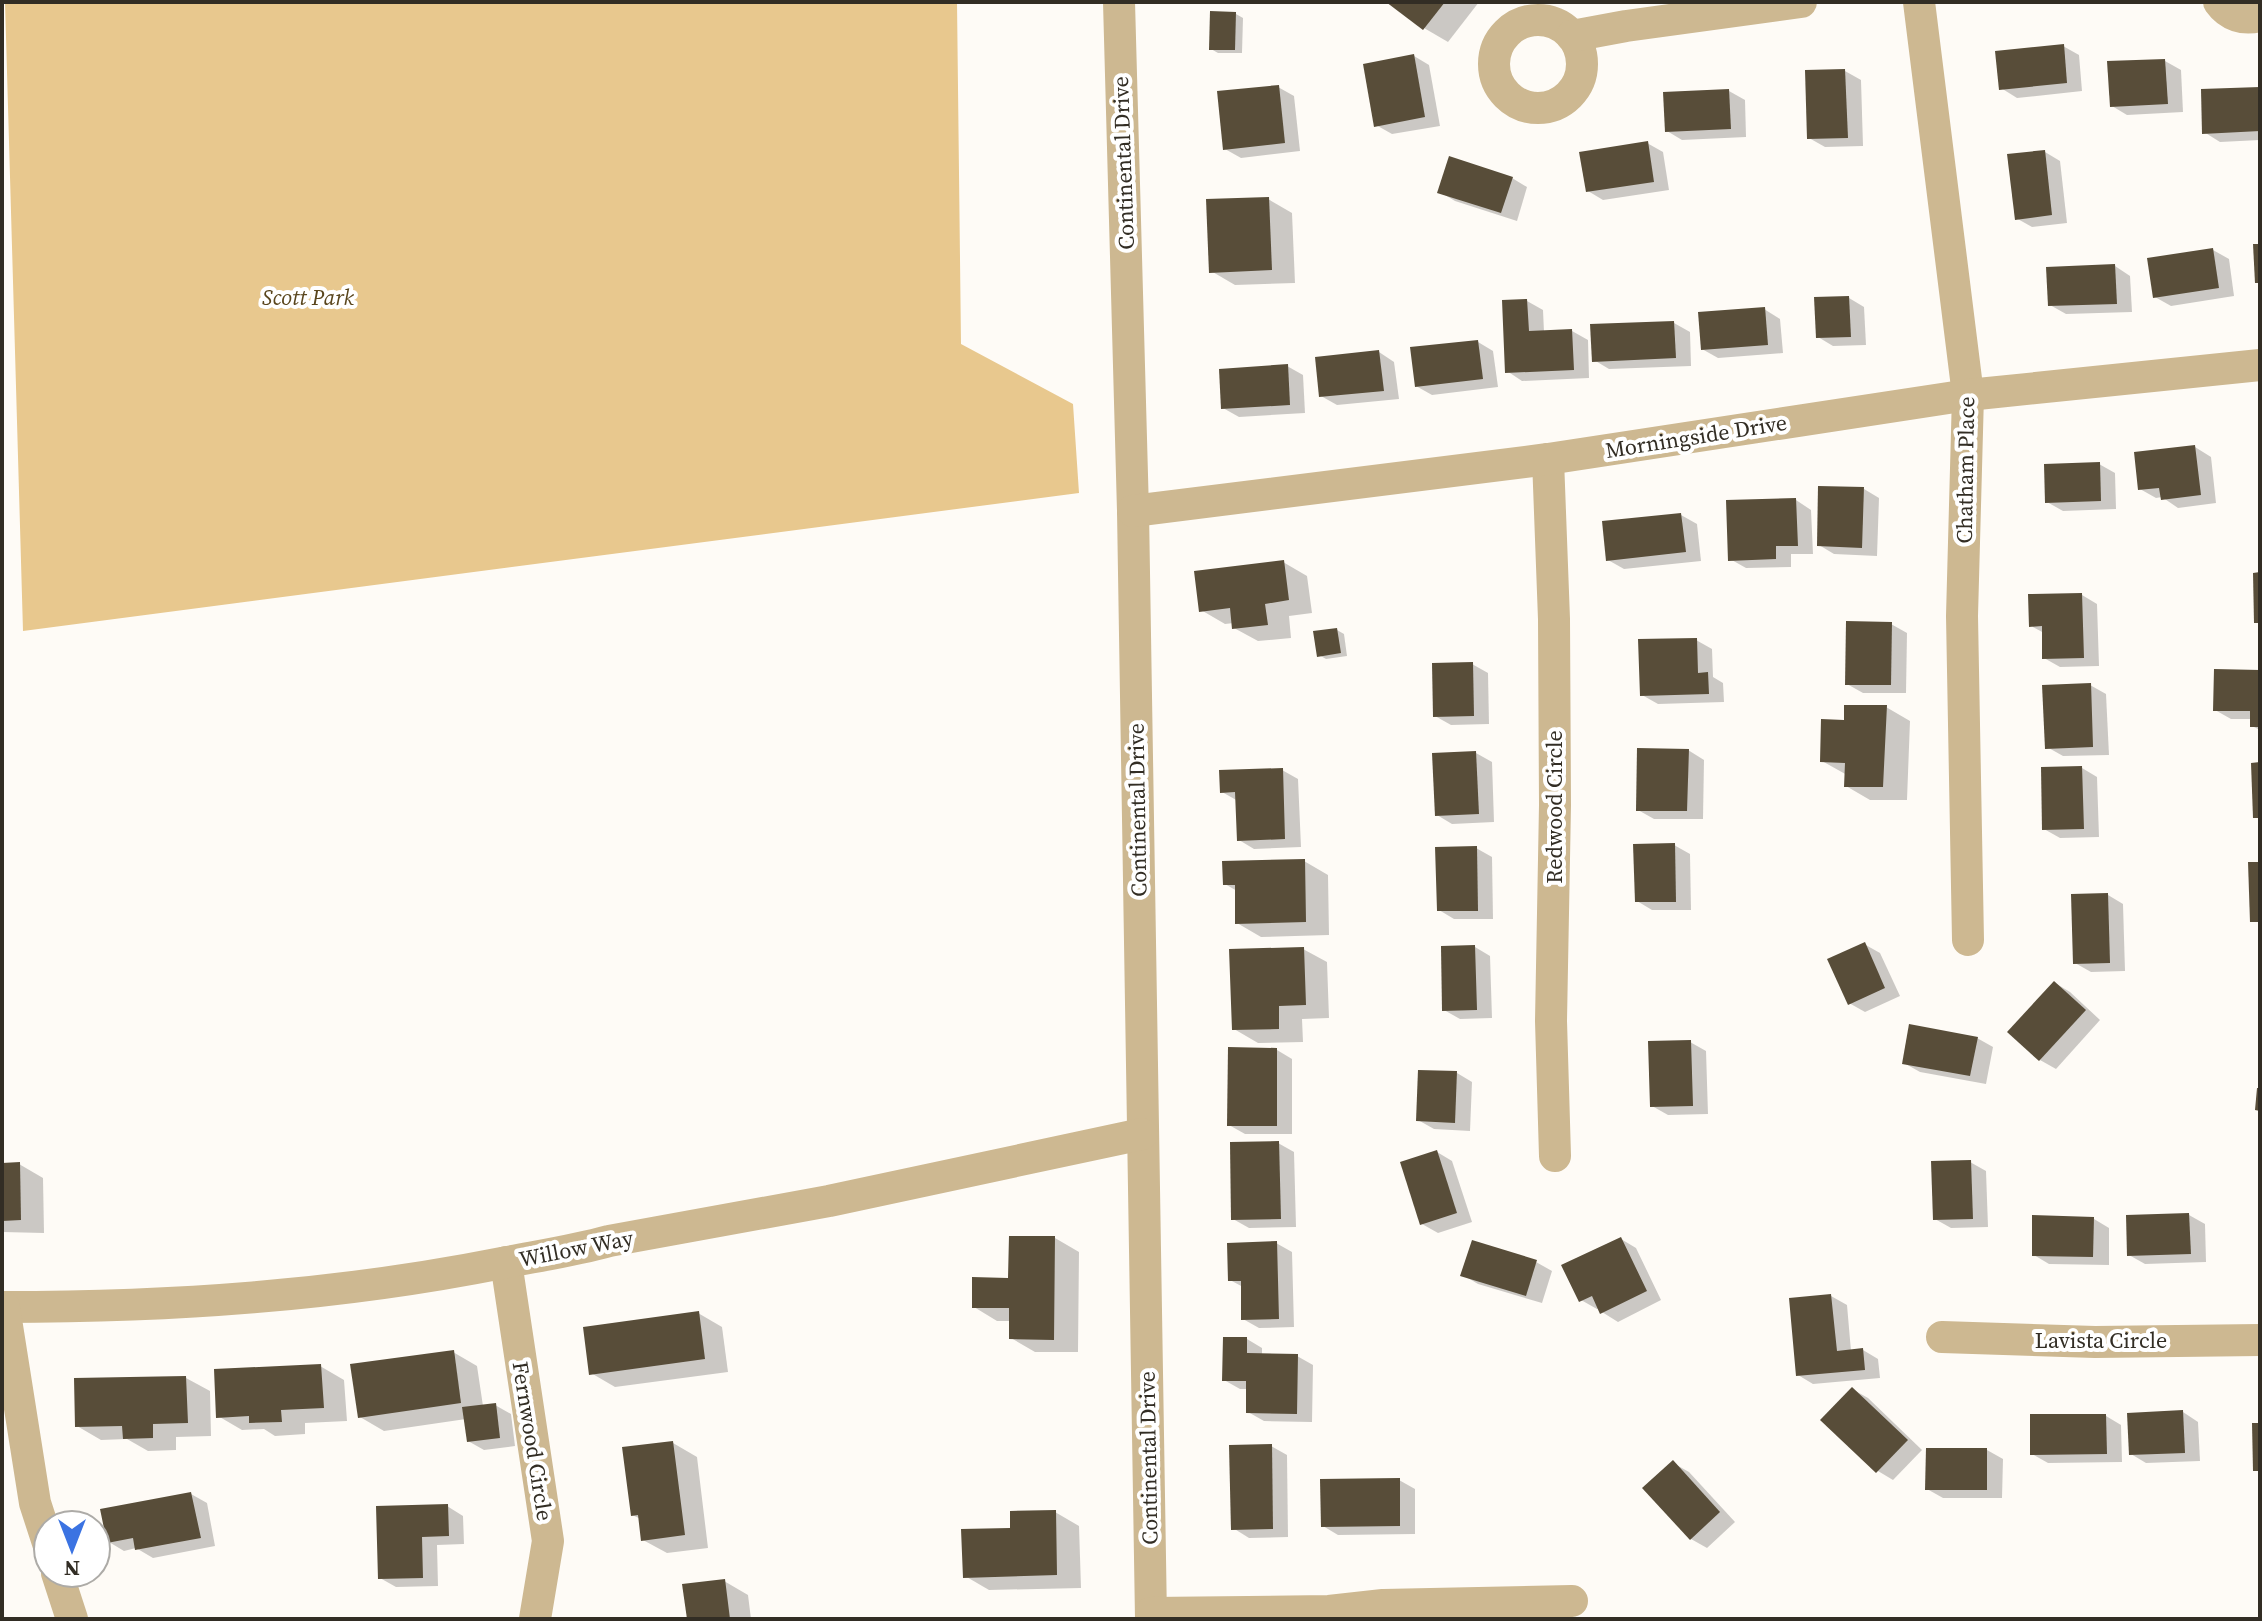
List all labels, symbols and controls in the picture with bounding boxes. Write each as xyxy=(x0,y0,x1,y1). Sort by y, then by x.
street label: Continental Drive xyxy=(1105,76,1141,250)
park label: Scott Park xyxy=(262,282,355,312)
street label: Chatham Place xyxy=(1949,396,1981,544)
street label: Morningside Drive xyxy=(1603,407,1789,465)
street label: Continental Drive xyxy=(1120,723,1154,897)
street label: Redwood Circle xyxy=(1539,730,1569,884)
street label: Willow Way xyxy=(516,1222,636,1274)
street label: Lavista Circle xyxy=(2035,1325,2167,1355)
street label: Fernwood Circle xyxy=(506,1359,560,1523)
street label: Continental Drive xyxy=(1131,1371,1165,1545)
north arrow xyxy=(32,1509,112,1589)
text: N xyxy=(64,1554,80,1584)

